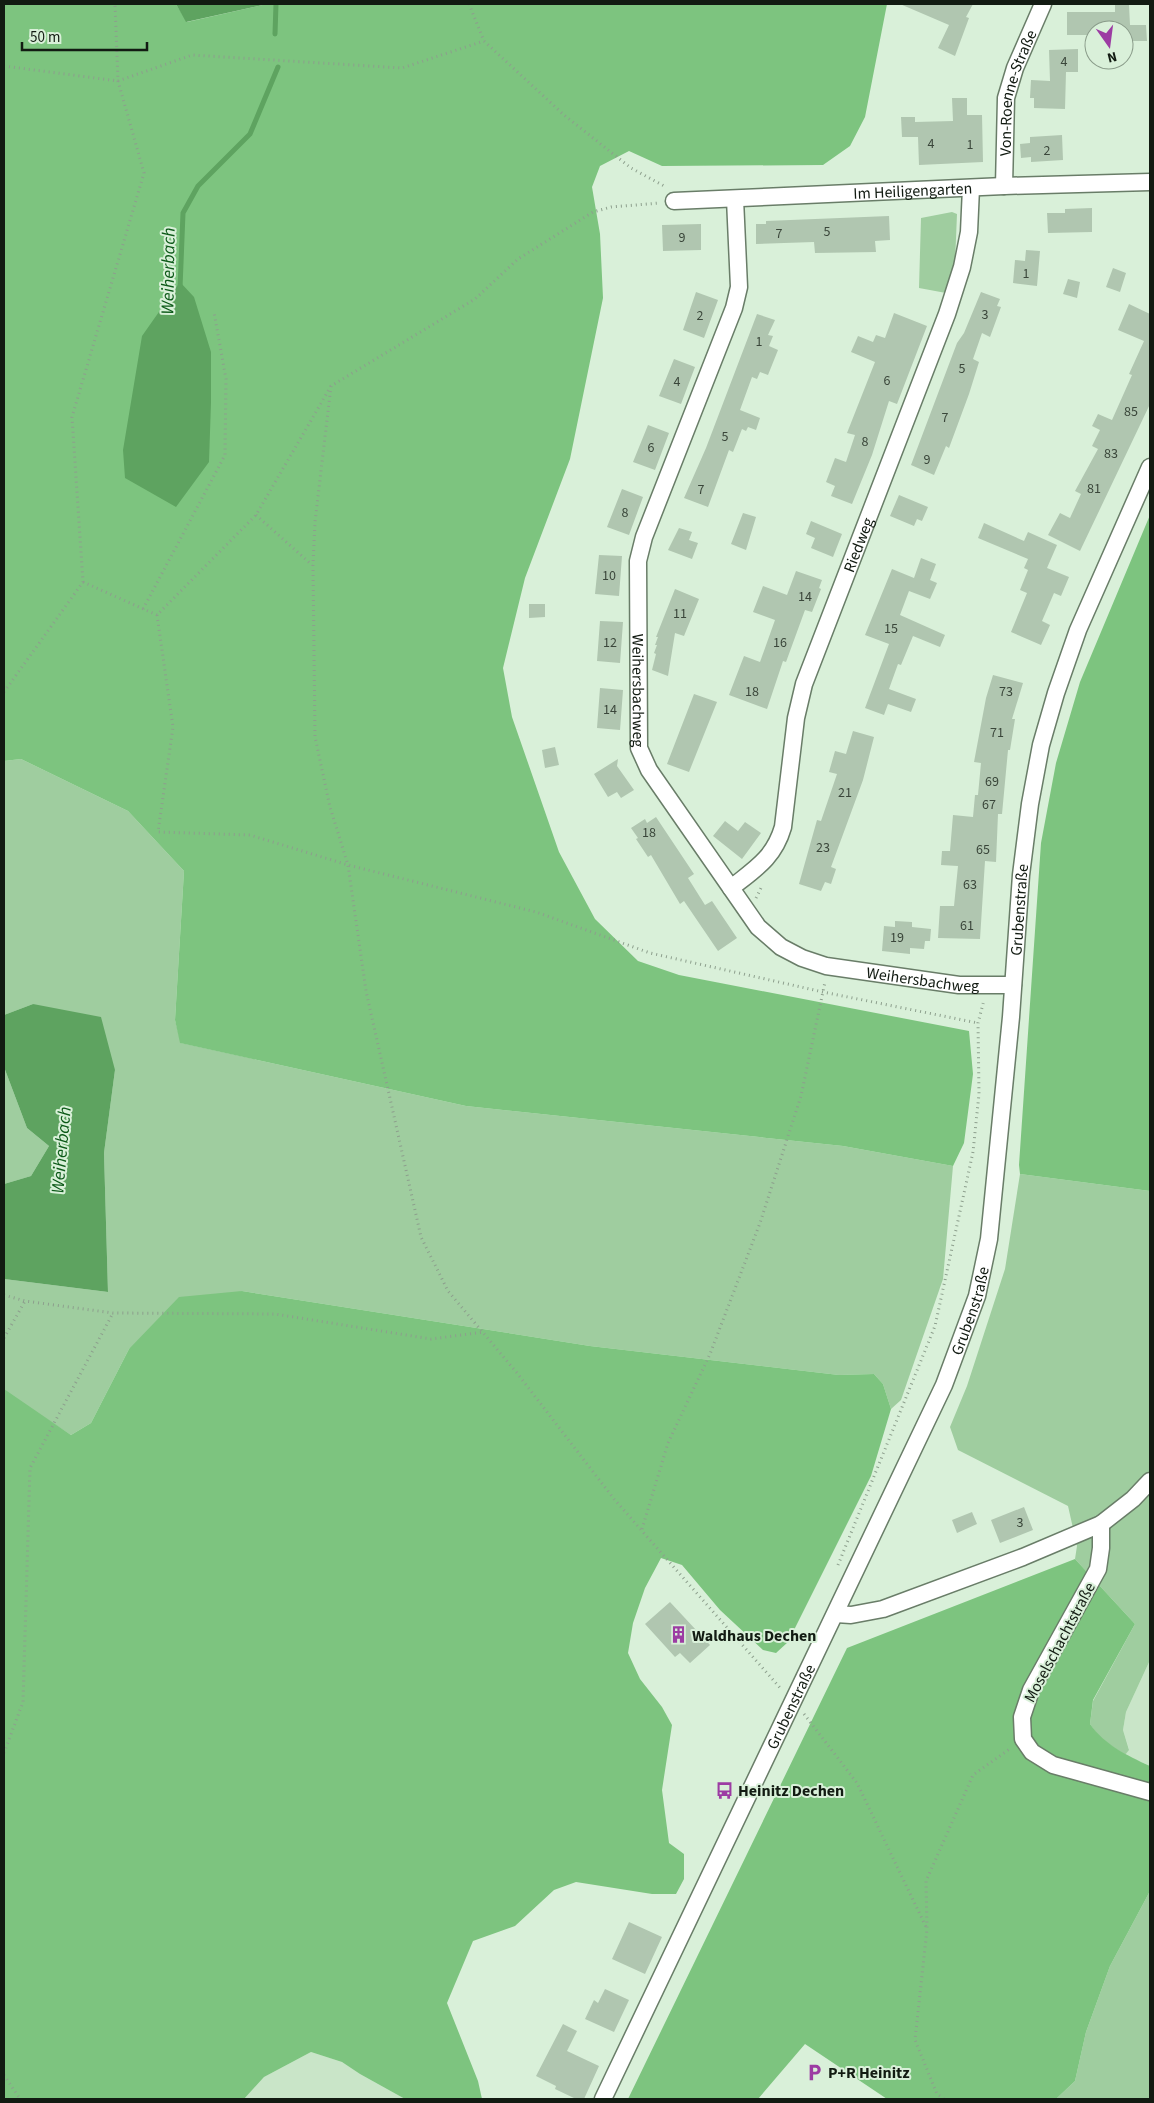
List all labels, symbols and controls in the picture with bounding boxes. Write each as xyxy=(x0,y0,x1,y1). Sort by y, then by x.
scale bar xyxy=(22,20,148,52)
north arrow xyxy=(1084,20,1134,70)
text: 50 m xyxy=(30,27,60,48)
street label: Von-Roenne-Straße xyxy=(995,27,1042,156)
text: N xyxy=(1105,46,1119,67)
house number: 4 xyxy=(1061,52,1068,72)
house number: 4 xyxy=(928,134,935,154)
house number: 1 xyxy=(967,135,974,155)
house number: 2 xyxy=(1044,141,1051,161)
street label: Im Heiligengarten xyxy=(853,177,973,205)
house number: 5 xyxy=(824,222,831,242)
house number: 7 xyxy=(776,224,783,244)
water label: Weiherbach xyxy=(155,227,182,315)
house number: 9 xyxy=(679,228,686,248)
house number: 1 xyxy=(1023,264,1030,284)
house number: 3 xyxy=(982,305,989,325)
house number: 2 xyxy=(697,306,704,326)
house number: 1 xyxy=(756,332,763,352)
house number: 5 xyxy=(959,359,966,379)
house number: 6 xyxy=(884,371,891,391)
house number: 4 xyxy=(674,372,681,392)
house number: 85 xyxy=(1124,402,1138,422)
house number: 7 xyxy=(942,408,949,428)
house number: 5 xyxy=(722,427,729,447)
house number: 8 xyxy=(862,432,869,452)
house number: 6 xyxy=(648,438,655,458)
house number: 83 xyxy=(1104,444,1118,464)
house number: 9 xyxy=(924,450,931,470)
house number: 81 xyxy=(1087,479,1101,499)
house number: 7 xyxy=(698,480,705,500)
house number: 8 xyxy=(622,503,629,523)
street label: Riedweg xyxy=(838,514,879,576)
house number: 10 xyxy=(602,566,616,586)
house number: 14 xyxy=(798,587,812,607)
house number: 11 xyxy=(673,604,687,624)
house number: 15 xyxy=(884,619,898,639)
house number: 12 xyxy=(603,633,617,653)
house number: 16 xyxy=(773,633,787,653)
street label: Weihersbachweg xyxy=(626,634,649,747)
house number: 18 xyxy=(745,682,759,702)
house number: 73 xyxy=(999,682,1013,702)
house number: 14 xyxy=(603,700,617,720)
house number: 71 xyxy=(990,723,1004,743)
house number: 69 xyxy=(985,772,999,792)
house number: 21 xyxy=(838,783,852,803)
house number: 67 xyxy=(982,795,996,815)
house number: 18 xyxy=(642,823,656,843)
house number: 23 xyxy=(816,838,830,858)
house number: 65 xyxy=(976,840,990,860)
street label: Grubenstraße xyxy=(1005,863,1034,956)
house number: 63 xyxy=(963,875,977,895)
house number: 61 xyxy=(960,916,974,936)
house number: 19 xyxy=(890,928,904,948)
street label: Weihersbachweg xyxy=(865,962,979,998)
water label: Weiherbach xyxy=(45,1106,78,1195)
street label: Grubenstraße xyxy=(946,1265,995,1358)
house number: 3 xyxy=(1017,1513,1024,1533)
street label: Moselschachtstraße xyxy=(1019,1578,1101,1706)
building icon: Waldhaus Dechen xyxy=(668,1625,688,1645)
place label: Waldhaus Dechen xyxy=(692,1625,816,1647)
street label: Grubenstraße xyxy=(762,1661,821,1753)
bus stop icon: Heinitz Dechen xyxy=(714,1780,734,1800)
place label: Heinitz Dechen xyxy=(738,1780,844,1802)
parking icon: P+R Heinitz xyxy=(804,2062,824,2082)
place label: P+R Heinitz xyxy=(828,2062,910,2084)

